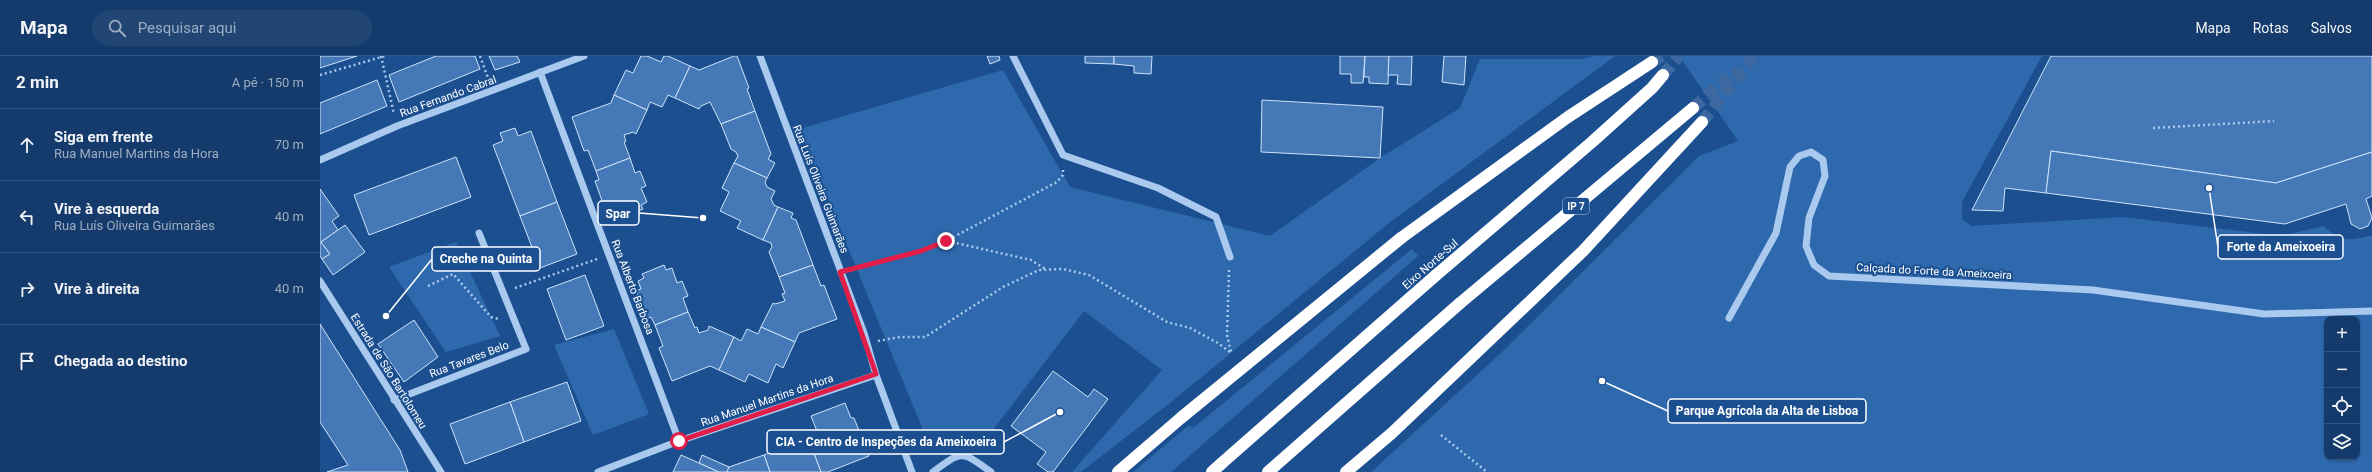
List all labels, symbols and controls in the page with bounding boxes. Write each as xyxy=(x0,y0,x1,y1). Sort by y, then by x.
search box xyxy=(92,10,372,46)
text: Mapa xyxy=(20,16,68,39)
icon: search xyxy=(106,17,128,39)
text: Pesquisar aqui xyxy=(138,19,236,37)
text: Mapa xyxy=(2195,20,2231,36)
text: Rotas xyxy=(2253,20,2289,36)
text: Salvos xyxy=(2311,20,2352,36)
text: 2 min xyxy=(16,72,59,92)
street label: Rua Fernando Cabral xyxy=(398,73,498,120)
text: A pé · 150 m xyxy=(232,75,304,90)
street label: Rua Luís Oliveira Guimarães xyxy=(790,123,851,255)
text: Siga em frente xyxy=(54,128,153,146)
icon: ahead xyxy=(16,134,38,156)
text: 70 m xyxy=(275,137,304,152)
text: Rua Manuel Martins da Hora xyxy=(54,146,219,161)
road number: IP 7 xyxy=(1563,198,1589,214)
text: Vire à esquerda xyxy=(54,200,159,218)
callout: Spar xyxy=(598,201,639,225)
icon: left xyxy=(16,206,38,228)
text: Spar xyxy=(606,207,631,221)
text: 40 m xyxy=(275,209,304,224)
text: Rua Luís Oliveira Guimarães xyxy=(54,218,215,233)
route end xyxy=(937,232,955,250)
callout: Forte da Ameixoeira xyxy=(2218,235,2343,259)
street label: Eixo Norte-Sul xyxy=(1400,237,1461,292)
street label: Rua Alberto Barbosa xyxy=(608,238,657,336)
text: Forte da Ameixoeira xyxy=(2227,240,2336,254)
callout: Creche na Quinta xyxy=(432,247,540,271)
text: Creche na Quinta xyxy=(440,252,533,266)
street label: Calçada do Forte da Ameixoeira xyxy=(1856,261,2012,282)
icon: right xyxy=(16,278,38,300)
text: Vire à direita xyxy=(54,280,140,298)
text: 40 m xyxy=(275,281,304,296)
street label: Estrada de São Bartolomeu xyxy=(348,311,429,431)
map controls xyxy=(2324,316,2360,460)
button: + xyxy=(2324,316,2360,352)
street label: Rua Tavares Belo xyxy=(428,338,511,381)
icon: arrive xyxy=(16,350,38,372)
text: Chegada ao destino xyxy=(54,352,188,370)
button: − xyxy=(2324,352,2360,388)
street label: Rua Manuel Martins da Hora xyxy=(699,372,835,429)
button: locate xyxy=(2324,388,2360,424)
callout: Parque Agrícola da Alta de Lisboa xyxy=(1668,399,1866,423)
text: Parque Agrícola da Alta de Lisboa xyxy=(1676,404,1859,418)
button: layers xyxy=(2324,424,2360,460)
callout: CIA - Centro de Inspeções da Ameixoeira xyxy=(767,430,1004,454)
route start xyxy=(670,432,688,450)
text: CIA - Centro de Inspeções da Ameixoeira xyxy=(776,435,997,449)

